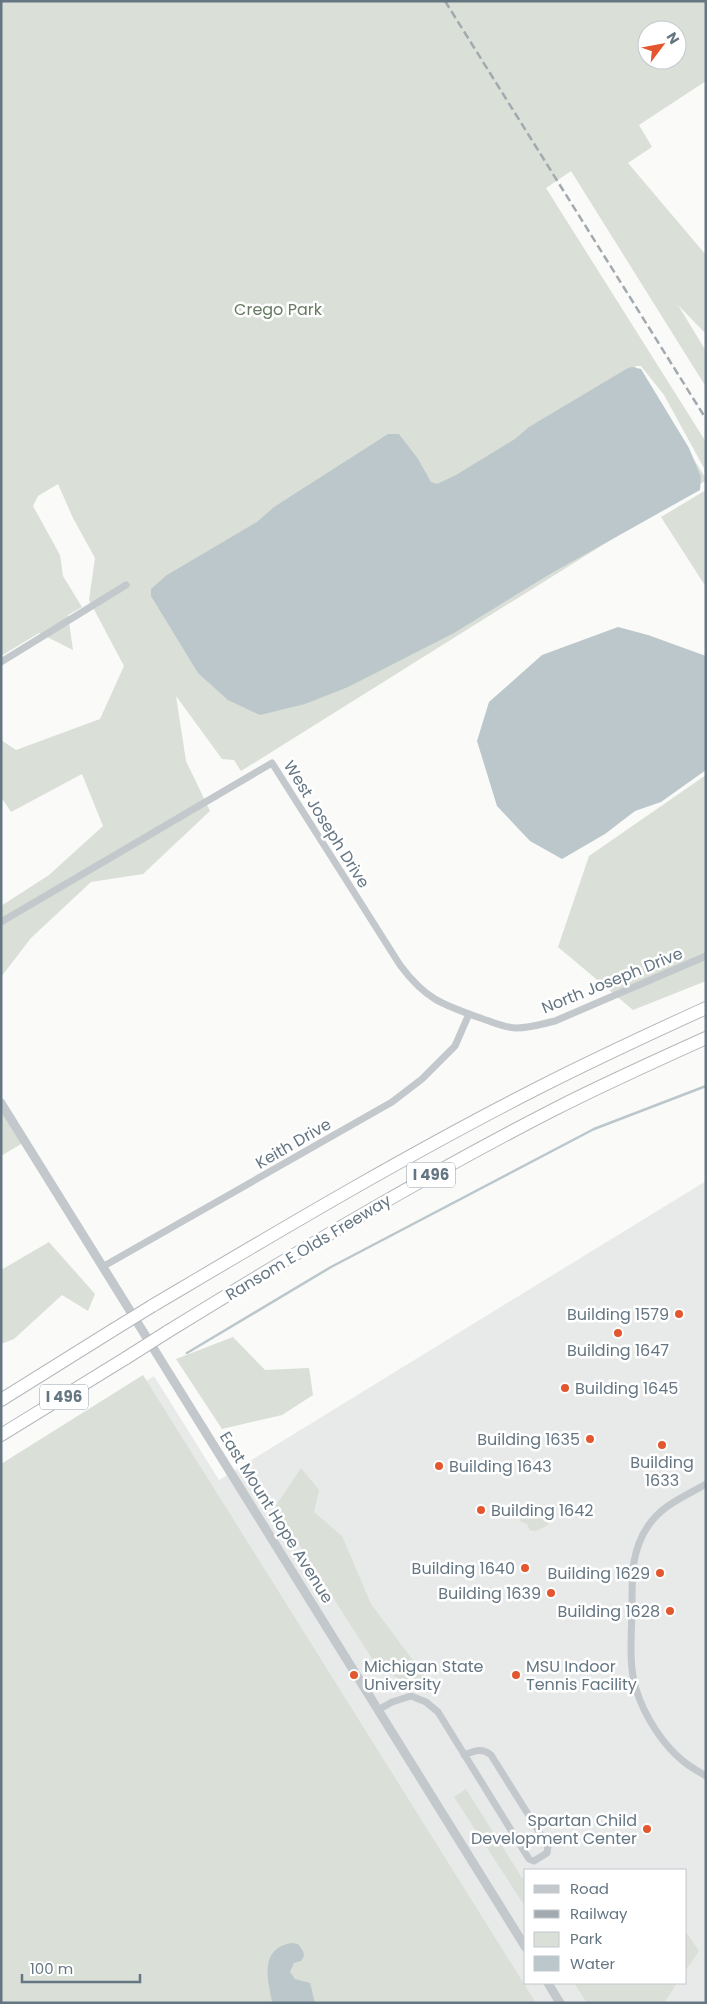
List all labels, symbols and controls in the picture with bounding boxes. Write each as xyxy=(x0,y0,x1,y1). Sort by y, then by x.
north arrow xyxy=(637,20,687,70)
text: N xyxy=(662,28,684,48)
park label: Crego Park xyxy=(234,298,323,321)
street label: West Joseph Drive xyxy=(278,756,375,893)
street label: North Joseph Drive xyxy=(538,942,686,1019)
street label: Keith Drive xyxy=(251,1112,335,1174)
road number: I 496 xyxy=(407,1162,455,1188)
street label: Ransom E Olds Freeway xyxy=(221,1189,395,1306)
place label: Building 1579 xyxy=(567,1303,669,1326)
marker: Building 1579 xyxy=(673,1308,685,1320)
marker: Building 1647 xyxy=(612,1327,624,1339)
place label: Building 1647 xyxy=(567,1339,669,1362)
place label: Building 1645 xyxy=(575,1377,678,1400)
marker: Building 1645 xyxy=(559,1382,571,1394)
road number: I 496 xyxy=(40,1384,88,1410)
street label: East Mount Hope Avenue xyxy=(214,1427,339,1608)
place label: Building 1635 xyxy=(477,1428,580,1451)
marker: Building 1635 xyxy=(584,1433,596,1445)
marker: Building 1633 xyxy=(656,1439,668,1451)
place label: Building 1633 xyxy=(630,1451,694,1492)
place label: Building 1643 xyxy=(449,1455,552,1478)
marker: Building 1643 xyxy=(433,1460,445,1472)
place label: Building 1642 xyxy=(491,1499,594,1522)
marker: Building 1642 xyxy=(475,1504,487,1516)
place label: Building 1640 xyxy=(412,1557,515,1580)
marker: Building 1640 xyxy=(519,1562,531,1574)
place label: Building 1629 xyxy=(547,1562,650,1585)
marker: Building 1629 xyxy=(654,1567,666,1579)
place label: Building 1639 xyxy=(438,1582,541,1605)
marker: Building 1639 xyxy=(545,1587,557,1599)
place label: Building 1628 xyxy=(557,1600,660,1623)
marker: Building 1628 xyxy=(664,1605,676,1617)
place label: Michigan State University xyxy=(364,1655,484,1696)
place label: MSU Indoor Tennis Facility xyxy=(526,1655,637,1696)
marker: Michigan State University xyxy=(348,1669,360,1681)
marker: MSU Indoor Tennis Facility xyxy=(510,1669,522,1681)
place label: Spartan Child Development Center xyxy=(471,1809,637,1850)
marker: Spartan Child Development Center xyxy=(641,1823,653,1835)
legend xyxy=(524,1869,687,1984)
text: Road xyxy=(570,1878,609,1899)
text: Railway xyxy=(570,1903,628,1924)
text: Park xyxy=(570,1928,602,1949)
scale bar xyxy=(22,1952,140,1984)
text: Water xyxy=(570,1953,616,1974)
text: 100 m xyxy=(30,1958,73,1979)

